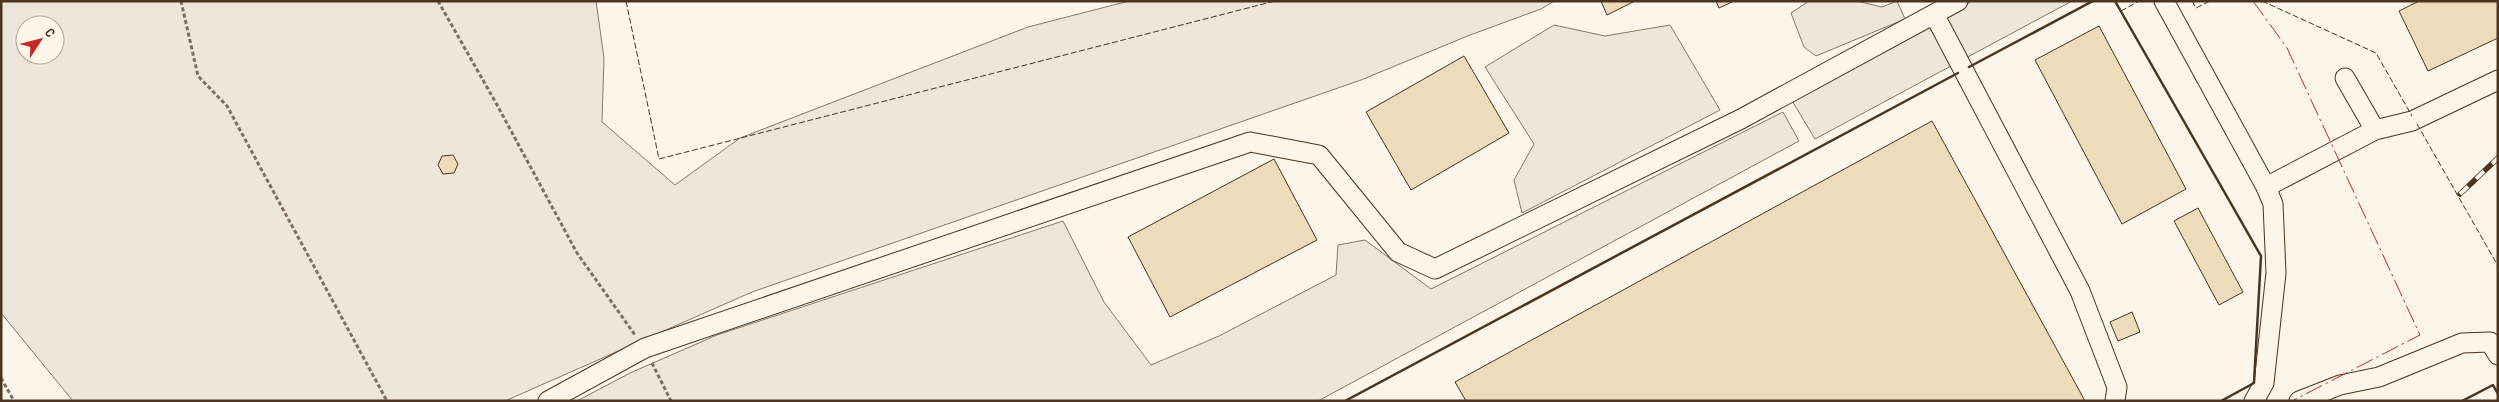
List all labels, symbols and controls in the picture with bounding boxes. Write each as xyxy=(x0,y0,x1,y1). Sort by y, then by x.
north arrow xyxy=(15,15,65,65)
text: С xyxy=(41,25,59,41)

